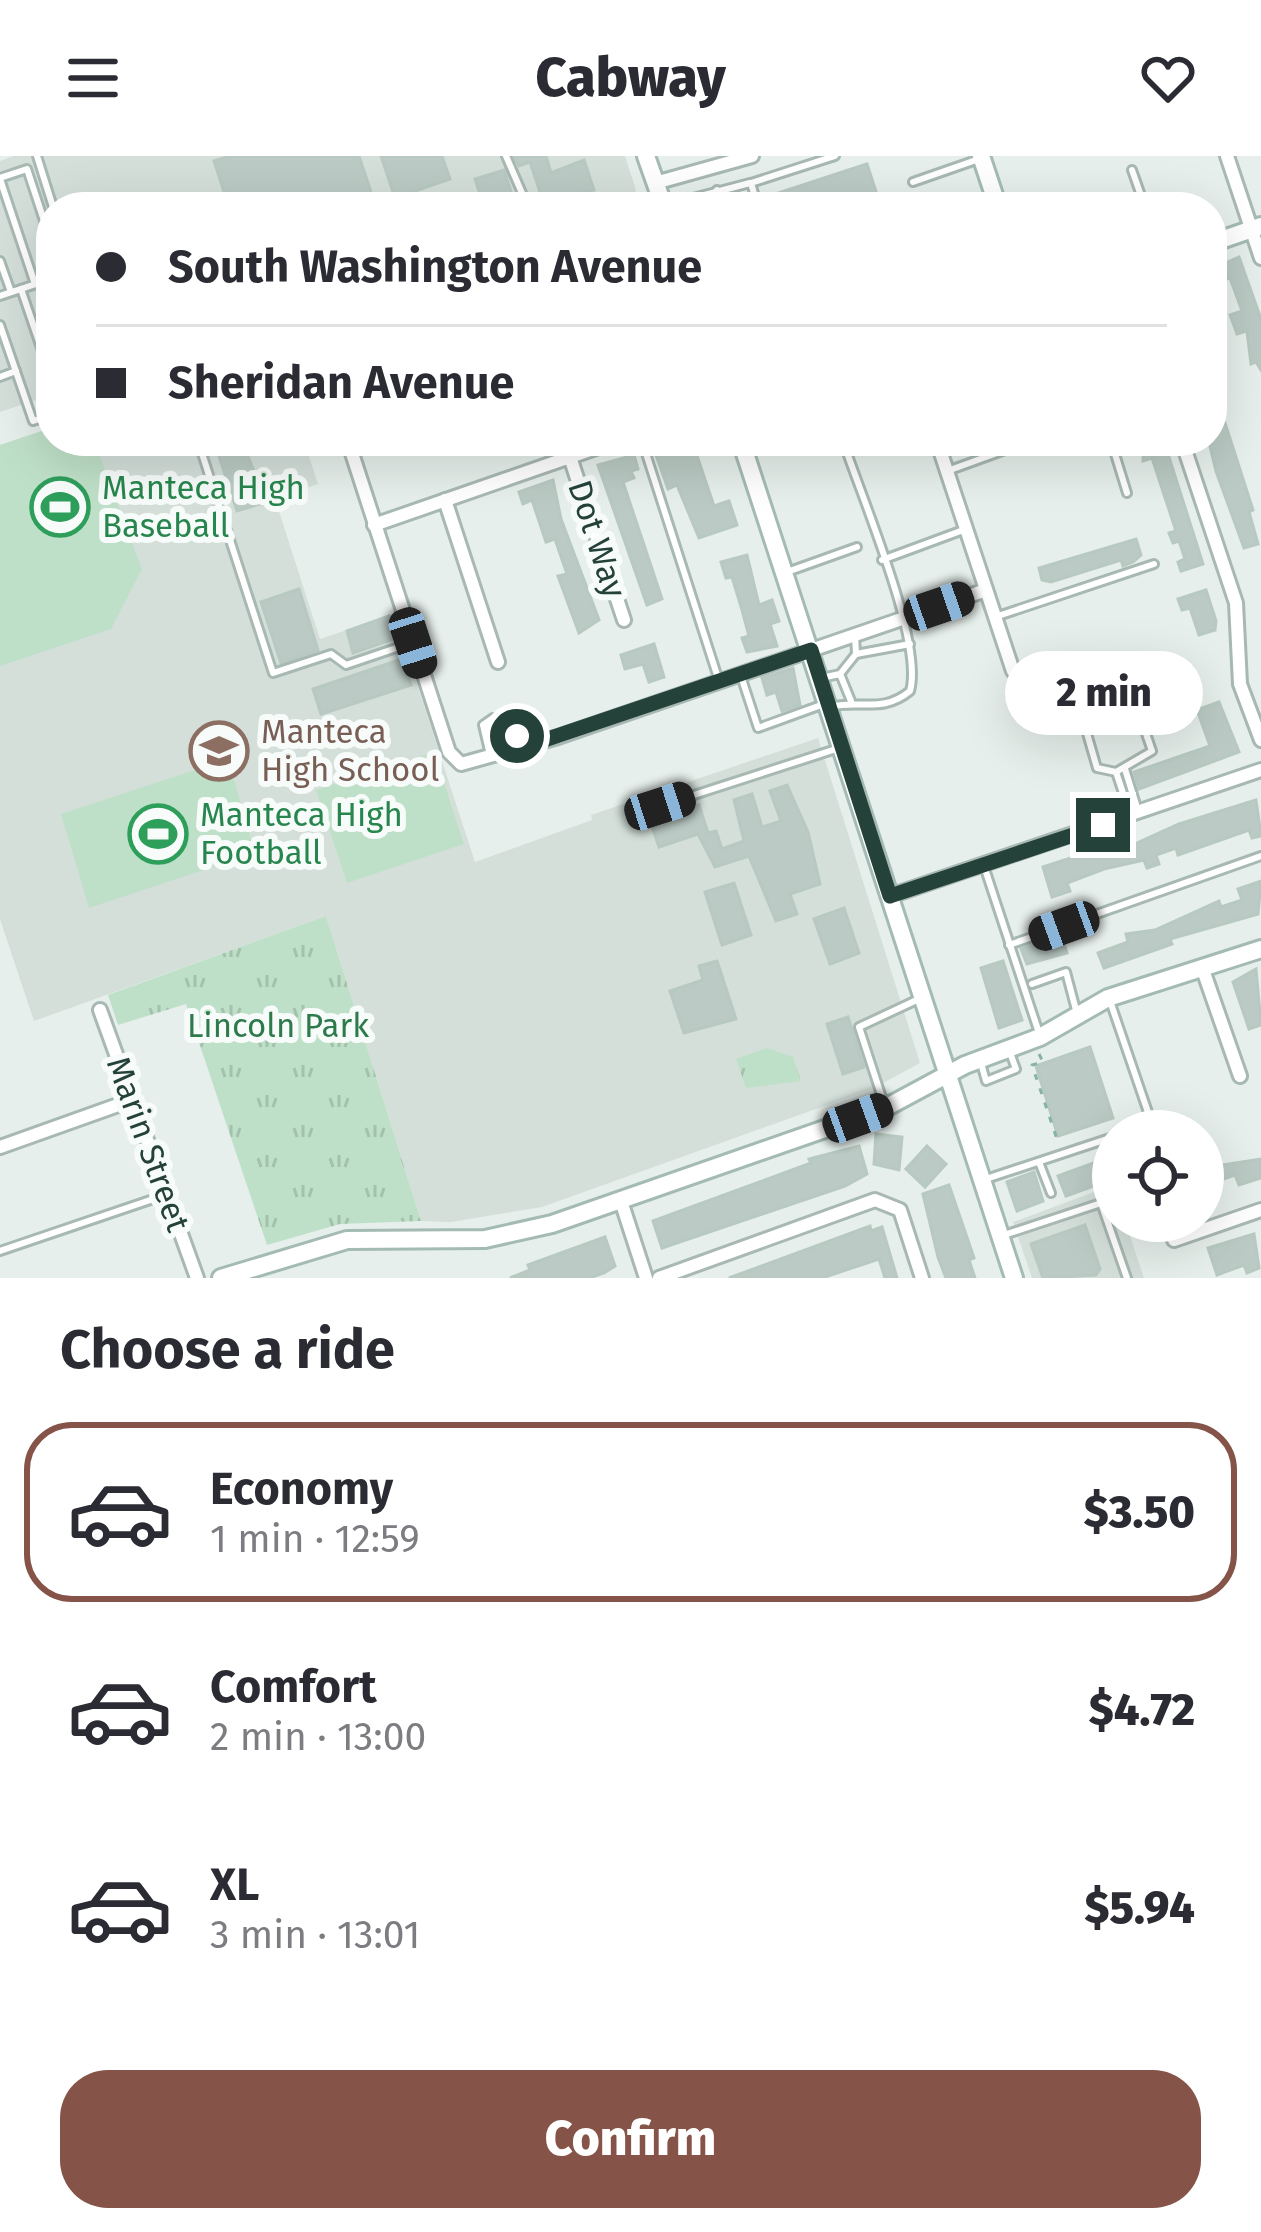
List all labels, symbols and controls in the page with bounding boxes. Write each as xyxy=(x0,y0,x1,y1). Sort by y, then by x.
icon: menu xyxy=(60,45,126,111)
icon: heart xyxy=(1135,45,1201,111)
text: Cabway xyxy=(535,46,726,110)
text: South Washington Avenue xyxy=(168,240,702,294)
text: Sheridan Avenue xyxy=(168,356,514,410)
place label: Manteca High Baseball xyxy=(102,468,305,546)
street label: Dot Way xyxy=(559,475,635,603)
sports icon: Manteca High Baseball xyxy=(29,476,91,538)
car xyxy=(899,577,979,635)
car xyxy=(385,603,441,683)
callout: 2 min xyxy=(1004,651,1202,735)
text: 2 min xyxy=(1056,670,1152,716)
route start xyxy=(490,709,544,763)
place label: Manteca High School xyxy=(261,712,440,790)
school or university icon: Manteca High School xyxy=(188,720,250,782)
car xyxy=(620,778,700,834)
place label: Manteca High Football xyxy=(200,795,403,873)
route end xyxy=(1076,798,1130,852)
sports icon: Manteca High Football xyxy=(127,803,189,865)
car xyxy=(1024,897,1104,955)
park label: Lincoln Park xyxy=(187,1006,369,1046)
street label: Marin Street xyxy=(98,1051,198,1237)
car xyxy=(818,1089,898,1147)
map controls xyxy=(1092,1110,1224,1242)
button: locate xyxy=(1092,1110,1224,1242)
text: Choose a ride xyxy=(60,1318,395,1382)
icon: car xyxy=(66,1458,174,1566)
text: Economy xyxy=(210,1462,393,1516)
text: $3.50 xyxy=(1084,1485,1195,1539)
text: 1 min · 12:59 xyxy=(210,1516,420,1562)
icon: car xyxy=(66,1656,174,1764)
text: Comfort xyxy=(210,1660,377,1714)
text: $4.72 xyxy=(1089,1683,1195,1737)
text: 2 min · 13:00 xyxy=(210,1714,426,1760)
icon: car xyxy=(66,1854,174,1962)
text: XL xyxy=(210,1858,259,1912)
text: $5.94 xyxy=(1084,1881,1195,1935)
text: 3 min · 13:01 xyxy=(210,1912,420,1958)
button: Confirm xyxy=(60,2070,1201,2208)

